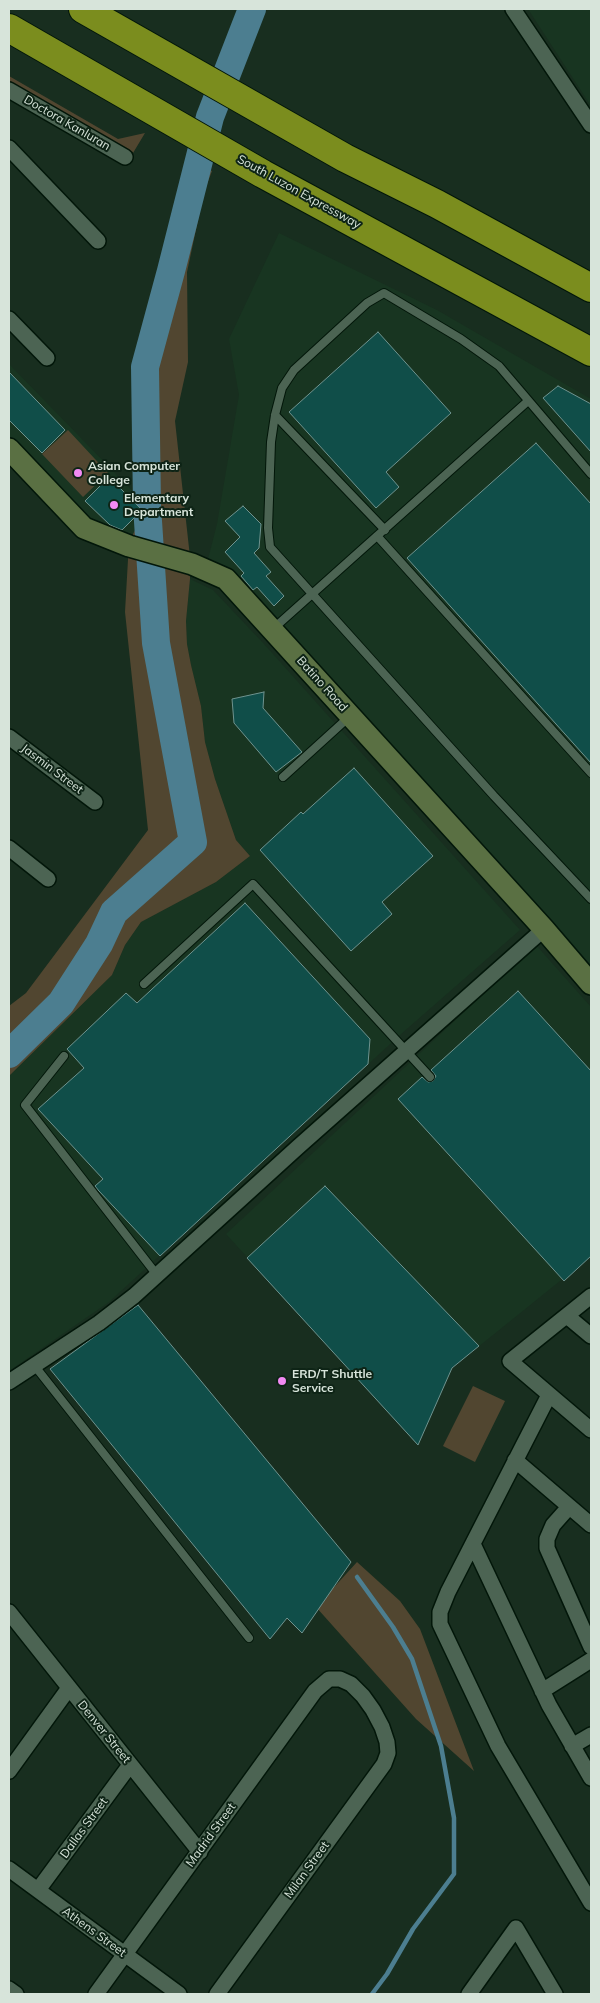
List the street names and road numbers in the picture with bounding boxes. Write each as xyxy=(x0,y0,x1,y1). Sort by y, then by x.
street label: Doctora Kanluran xyxy=(21,92,113,154)
street label: South Luzon Expressway xyxy=(235,152,363,232)
street label: Batino Road xyxy=(294,654,350,714)
street label: Jasmin Street xyxy=(18,741,86,797)
street label: Denver Street xyxy=(75,1698,133,1766)
street label: Dallas Street xyxy=(57,1795,111,1861)
street label: Madrid Street xyxy=(183,1800,239,1870)
street label: Milan Street xyxy=(282,1839,332,1901)
street label: Athens Street xyxy=(59,1904,129,1960)

